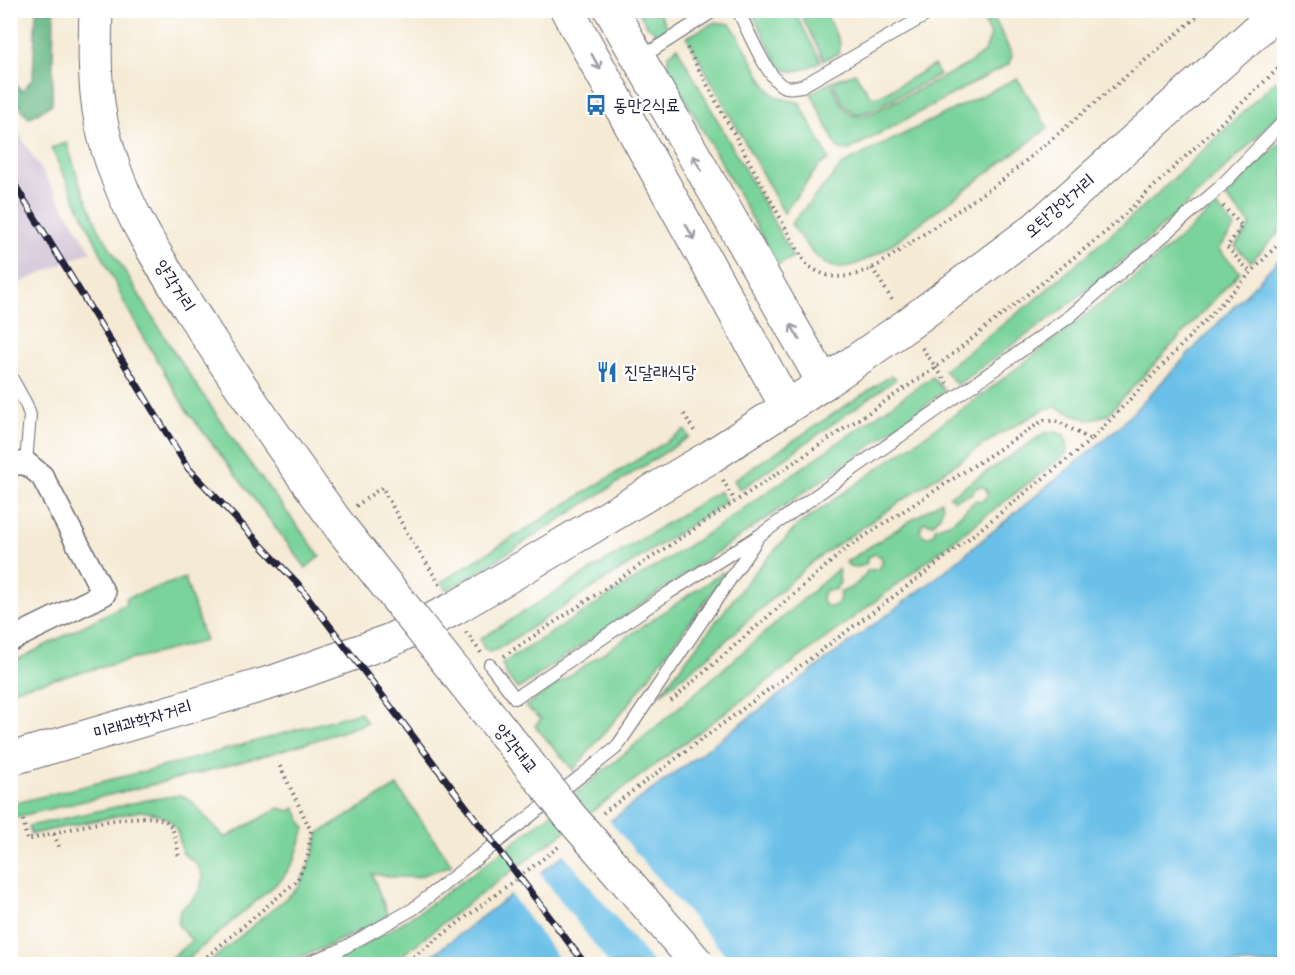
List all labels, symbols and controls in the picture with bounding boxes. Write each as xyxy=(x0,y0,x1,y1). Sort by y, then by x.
one-way arrow xyxy=(590,53,602,70)
bus stop icon: 동만2식료 xyxy=(584,93,608,117)
place label: 동만2식료 xyxy=(613,95,680,116)
one-way arrow xyxy=(691,155,703,172)
street label: 오탄강안거리 xyxy=(1020,170,1100,242)
one-way arrow xyxy=(684,223,696,240)
street label: 양각거리 xyxy=(150,256,200,316)
one-way arrow xyxy=(788,324,800,341)
restaurant icon: 진달래식당 xyxy=(595,360,619,384)
place label: 진달래식당 xyxy=(624,362,697,383)
street label: 미래과학자거리 xyxy=(91,696,195,744)
street label: 양각대교 xyxy=(490,720,542,778)

